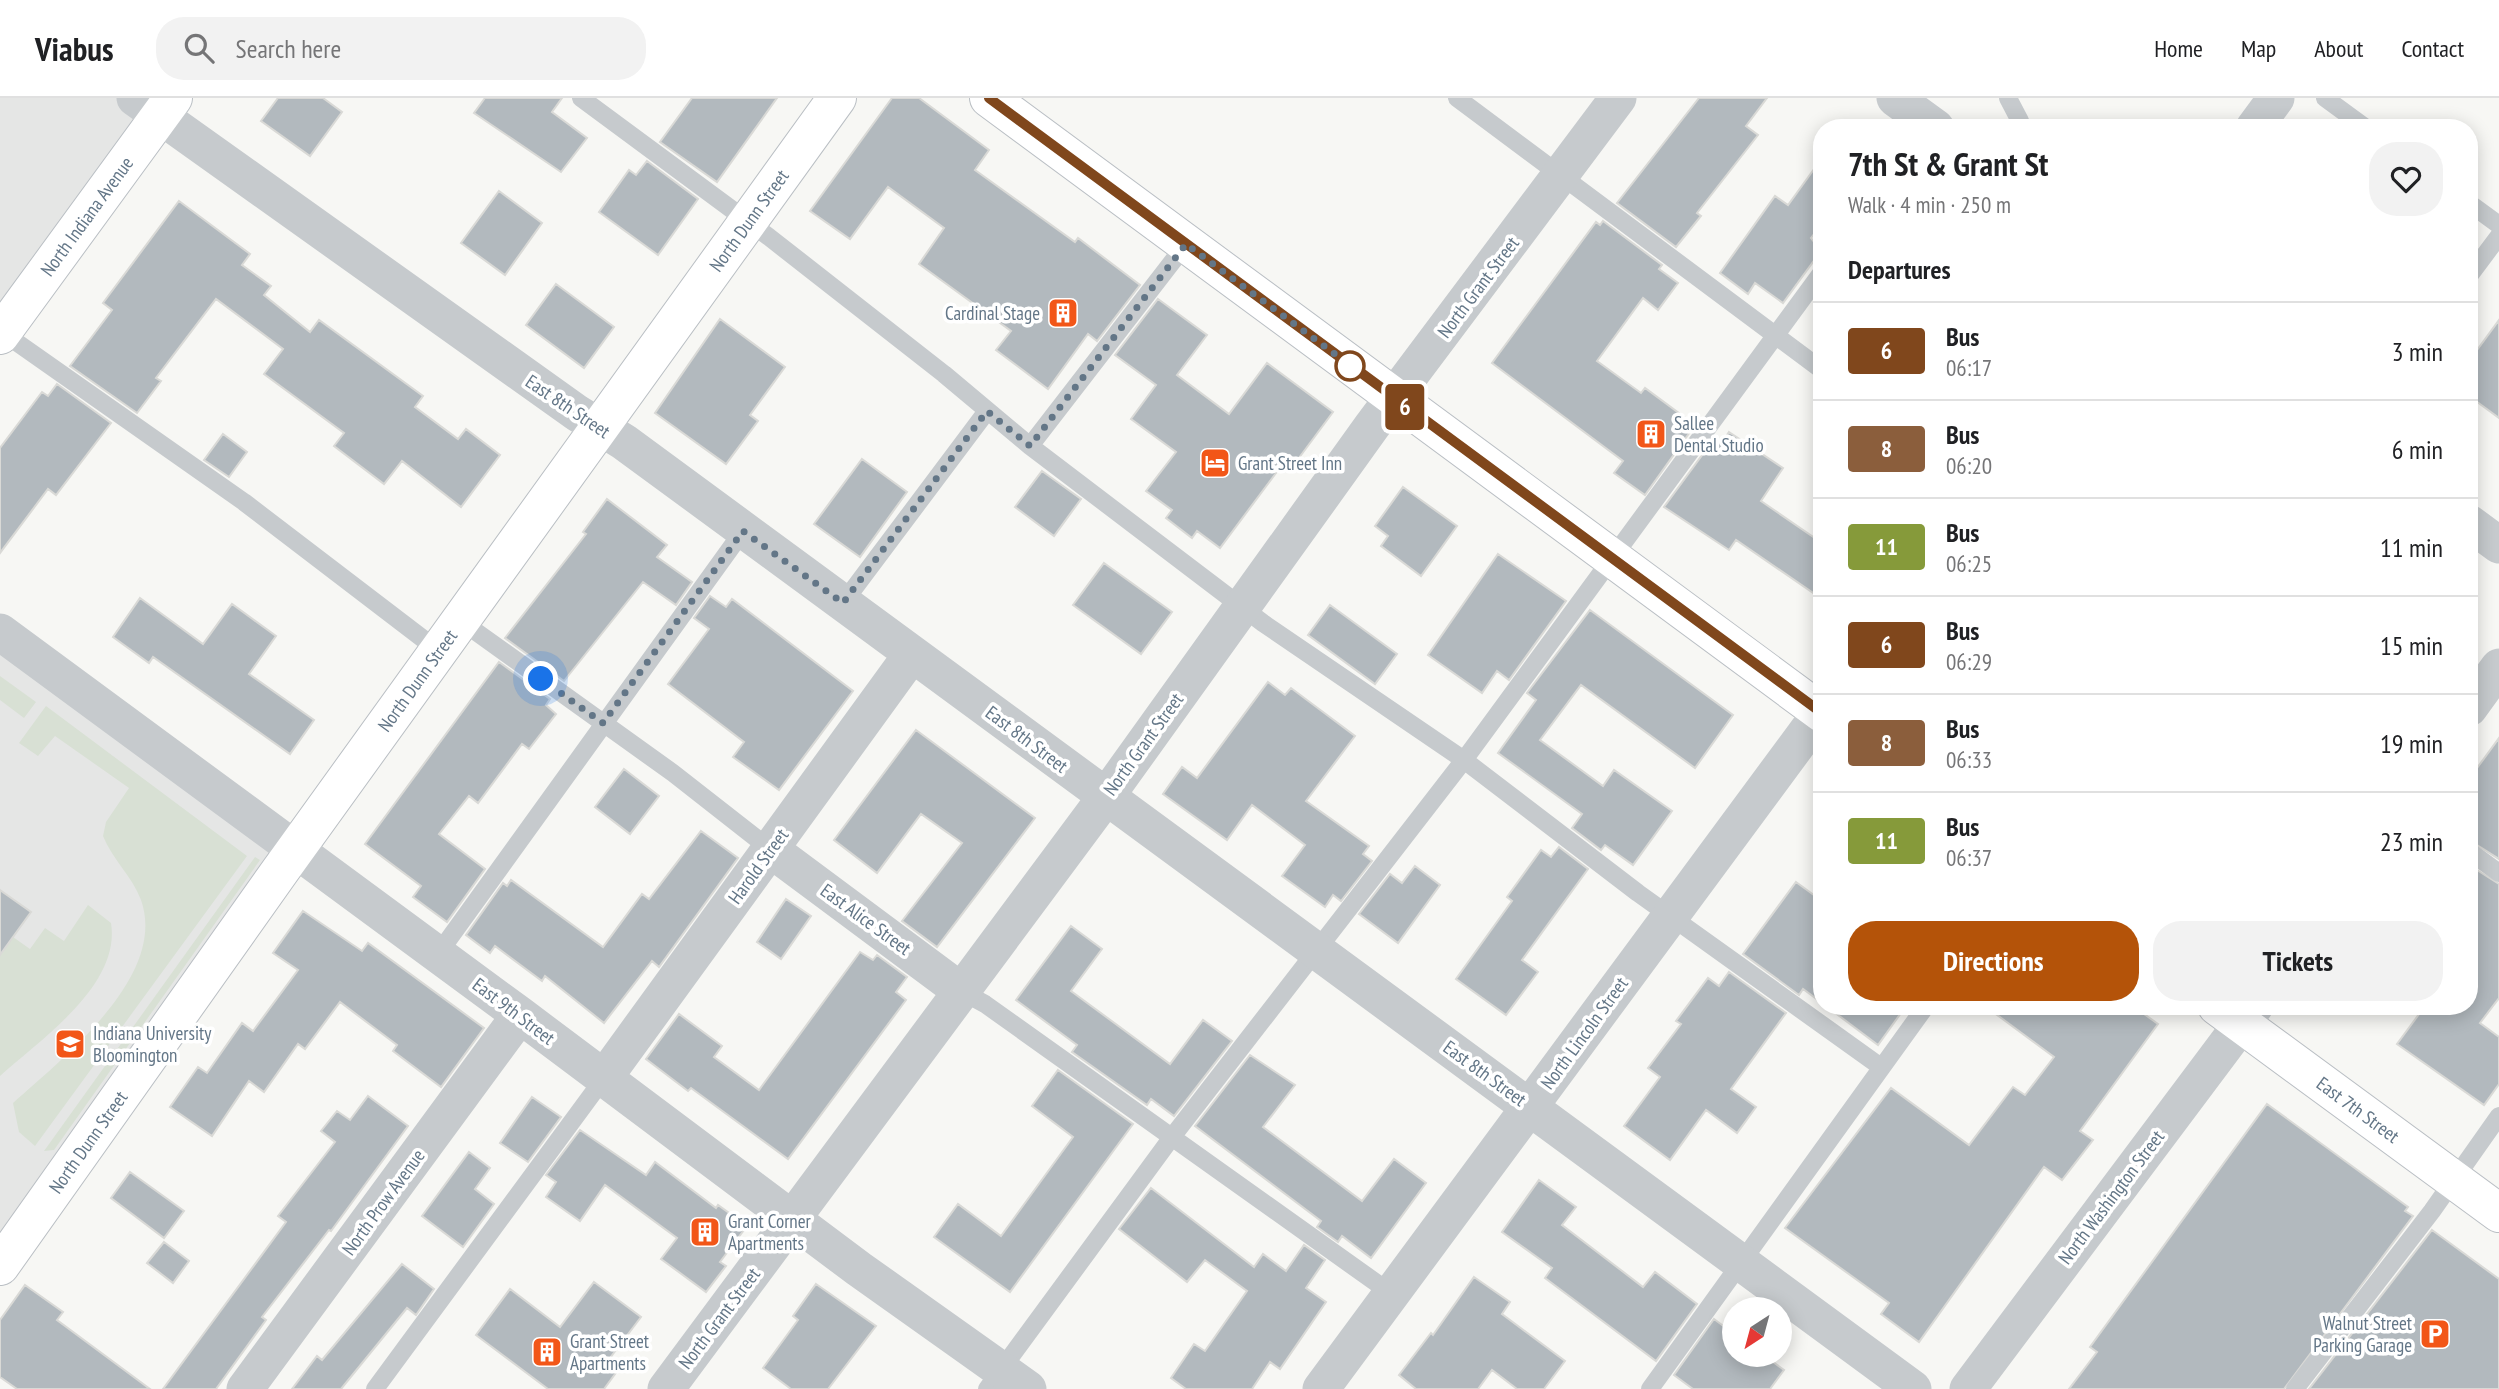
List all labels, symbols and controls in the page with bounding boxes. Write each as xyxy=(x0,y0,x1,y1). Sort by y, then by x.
search box xyxy=(156,17,646,80)
text: Viabus xyxy=(35,27,114,70)
icon: search xyxy=(180,29,218,67)
text: Search here xyxy=(236,32,341,65)
text: Home xyxy=(2154,33,2203,64)
text: Map xyxy=(2241,33,2276,64)
text: About xyxy=(2314,33,2363,64)
text: Contact xyxy=(2401,33,2464,64)
text: 7th St & Grant St xyxy=(1848,142,2048,185)
button: heart xyxy=(2369,142,2443,216)
street label: North Indiana Avenue xyxy=(35,152,138,281)
street label: North Dunn Street xyxy=(704,164,794,276)
text: Walk · 4 min · 250 m xyxy=(1848,190,2011,219)
street label: North Grant Street xyxy=(1432,231,1524,342)
text: Departures xyxy=(1848,253,1951,286)
building icon: Cardinal Stage xyxy=(1046,296,1080,330)
place label: Cardinal Stage xyxy=(945,301,1040,325)
text: Bus xyxy=(1946,320,1979,353)
text: 6 xyxy=(1881,335,1892,366)
text: 3 min xyxy=(2392,335,2443,368)
unlabelled marker xyxy=(1335,351,1365,381)
text: 06:17 xyxy=(1946,353,1992,382)
street label: East 8th Street xyxy=(521,369,616,443)
line badge: 6 xyxy=(1382,384,1428,430)
text: 6 xyxy=(1399,391,1411,422)
place label: Sallee Dental Studio xyxy=(1674,411,1764,457)
building icon: Sallee Dental Studio xyxy=(1634,417,1668,451)
text: Bus xyxy=(1946,418,1979,451)
text: 8 xyxy=(1881,433,1892,464)
text: 6 min xyxy=(2392,433,2443,466)
hotel icon: Grant Street Inn xyxy=(1198,446,1232,480)
place label: Grant Street Inn xyxy=(1238,451,1342,475)
text: 06:20 xyxy=(1946,451,1992,480)
text: Bus xyxy=(1946,516,1979,549)
text: 11 xyxy=(1875,531,1898,562)
text: 11 min xyxy=(2380,531,2443,564)
text: 06:25 xyxy=(1946,549,1992,578)
text: Bus xyxy=(1946,614,1979,647)
street label: North Dunn Street xyxy=(372,624,463,736)
text: 6 xyxy=(1881,629,1892,660)
text: 15 min xyxy=(2380,629,2443,662)
text: 06:29 xyxy=(1946,647,1992,676)
your location xyxy=(523,661,558,696)
street label: North Grant Street xyxy=(1098,687,1189,800)
street label: East 8th Street xyxy=(981,700,1074,778)
text: Bus xyxy=(1946,712,1979,745)
text: 8 xyxy=(1881,727,1892,758)
text: 19 min xyxy=(2380,727,2443,760)
text: 06:33 xyxy=(1946,745,1992,774)
text: Bus xyxy=(1946,810,1979,843)
street label: Harold Street xyxy=(723,823,794,908)
text: 11 xyxy=(1875,825,1898,856)
text: 23 min xyxy=(2380,825,2443,858)
text: 06:37 xyxy=(1946,843,1992,872)
street label: East Alice Street xyxy=(816,878,917,960)
button: Directions xyxy=(1848,921,2139,1001)
button: Tickets xyxy=(2153,921,2443,1001)
street label: East 9th Street xyxy=(468,972,561,1050)
street label: North Lincoln Street xyxy=(1535,972,1633,1094)
place label: Indiana University Bloomington xyxy=(93,1021,212,1067)
school or university icon: Indiana University Bloomington xyxy=(53,1027,87,1061)
street label: East 8th Street xyxy=(1439,1035,1532,1112)
street label: East 7th Street xyxy=(2312,1071,2405,1148)
street label: North Dunn Street xyxy=(43,1085,133,1198)
street label: North Washington Street xyxy=(2053,1125,2170,1269)
street label: North Prow Avenue xyxy=(336,1144,430,1260)
place label: Grant Corner Apartments xyxy=(728,1209,812,1255)
building icon: Grant Corner Apartments xyxy=(688,1215,722,1249)
street label: North Grant Street xyxy=(673,1262,765,1373)
north arrow xyxy=(1722,1297,1792,1367)
map controls xyxy=(1722,1297,1792,1367)
place label: Walnut Street Parking Garage xyxy=(2313,1311,2413,1357)
parking icon: Walnut Street Parking Garage xyxy=(2418,1317,2452,1351)
place label: Grant Street Apartments xyxy=(570,1329,650,1375)
building icon: Grant Street Apartments xyxy=(530,1335,564,1369)

